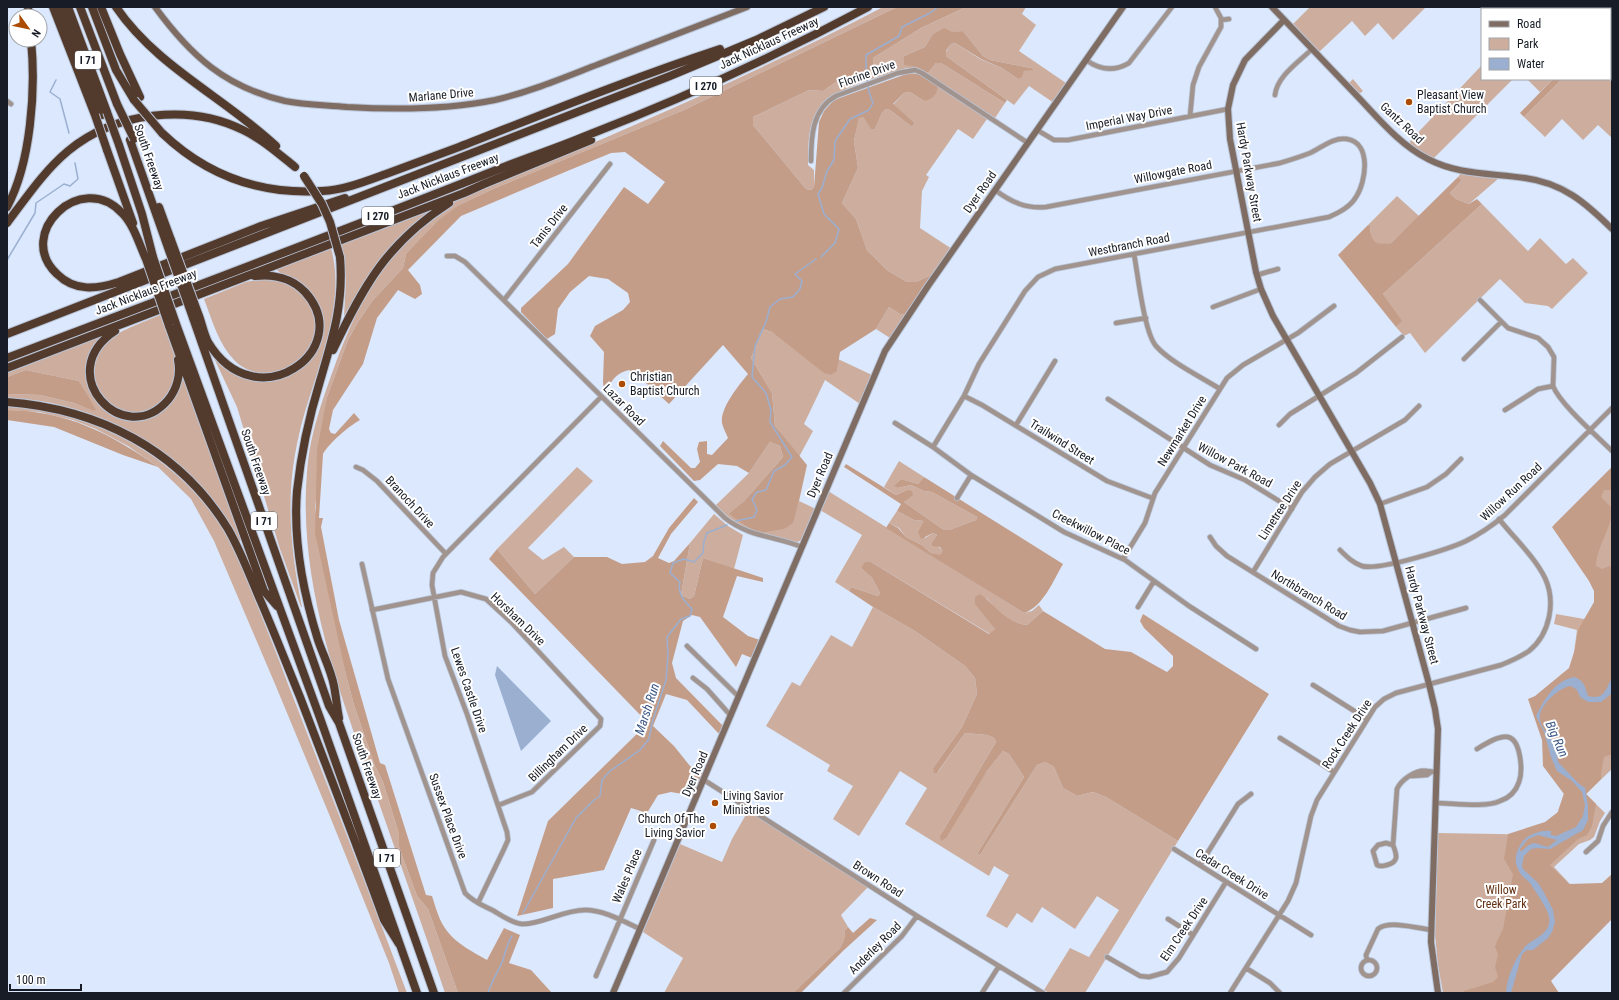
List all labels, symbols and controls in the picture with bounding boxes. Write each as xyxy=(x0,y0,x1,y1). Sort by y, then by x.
north arrow xyxy=(8,8,48,48)
legend xyxy=(1481,8,1611,80)
street label: Jack Nicklaus Freeway xyxy=(717,14,821,72)
text: Road xyxy=(1517,17,1541,31)
text: N xyxy=(29,27,43,40)
text: Park xyxy=(1517,37,1539,51)
road number: I 71 xyxy=(75,51,101,69)
street label: Florine Drive xyxy=(837,57,898,91)
text: Water xyxy=(1517,57,1545,71)
road number: I 270 xyxy=(690,77,722,95)
street label: Marlane Drive xyxy=(408,85,474,105)
place label: Pleasant View Baptist Church xyxy=(1417,88,1487,116)
marker: Pleasant View Baptist Church xyxy=(1404,97,1414,107)
street label: Gantz Road xyxy=(1377,99,1427,147)
street label: Imperial Way Drive xyxy=(1085,103,1174,133)
street label: Hardy Parkway Street xyxy=(1233,121,1265,223)
street label: South Freeway xyxy=(131,122,167,192)
street label: Jack Nicklaus Freeway xyxy=(395,150,501,202)
street label: Willowgate Road xyxy=(1133,158,1213,186)
street label: Dyer Road xyxy=(961,168,999,216)
street label: Tanis Drive xyxy=(527,201,571,251)
road number: I 270 xyxy=(362,207,394,225)
street label: Westbranch Road xyxy=(1087,230,1171,260)
street label: Jack Nicklaus Freeway xyxy=(93,266,199,318)
place label: Christian Baptist Church xyxy=(630,370,700,398)
marker: Christian Baptist Church xyxy=(617,379,627,389)
street label: Lazar Road xyxy=(600,381,648,429)
street label: Newmarket Drive xyxy=(1155,393,1209,469)
street label: Trailwind Street xyxy=(1027,417,1097,468)
street label: South Freeway xyxy=(238,427,274,497)
street label: Willow Park Road xyxy=(1195,440,1275,491)
street label: Dyer Road xyxy=(804,450,836,500)
street label: Willow Run Road xyxy=(1477,460,1545,524)
street label: Branoch Drive xyxy=(383,473,438,531)
street label: Limetree Drive xyxy=(1256,477,1305,542)
street label: Creekwillow Place xyxy=(1050,506,1133,558)
road number: I 71 xyxy=(251,512,277,530)
street label: Hardy Parkway Street xyxy=(1402,564,1442,666)
street label: Northbranch Road xyxy=(1269,567,1349,623)
street label: Horsham Drive xyxy=(488,590,548,649)
street label: Lewes Castle Drive xyxy=(448,645,490,735)
water label: Marsh Run xyxy=(632,681,662,737)
street label: Rock Creek Drive xyxy=(1319,696,1375,771)
water label: Big Run xyxy=(1542,719,1572,759)
street label: Billingham Drive xyxy=(526,721,591,785)
street label: South Freeway xyxy=(349,731,385,801)
street label: Dyer Road xyxy=(679,749,711,799)
street label: Sussex Place Drive xyxy=(426,771,470,861)
place label: Living Savior Ministries xyxy=(723,789,784,817)
marker: Living Savior Ministries xyxy=(710,798,720,808)
place label: Church Of The Living Savior xyxy=(638,812,705,840)
marker: Church Of The Living Savior xyxy=(708,821,718,831)
street label: Wales Place xyxy=(609,846,645,905)
street label: Cedar Creek Drive xyxy=(1193,846,1272,902)
road number: I 71 xyxy=(374,849,400,867)
street label: Brown Road xyxy=(850,858,906,900)
park label: Willow Creek Park xyxy=(1475,883,1527,911)
street label: Elm Creek Drive xyxy=(1157,894,1211,964)
street label: Anderley Road xyxy=(846,919,904,977)
scale bar xyxy=(10,966,81,992)
text: 100 m xyxy=(16,973,46,987)

